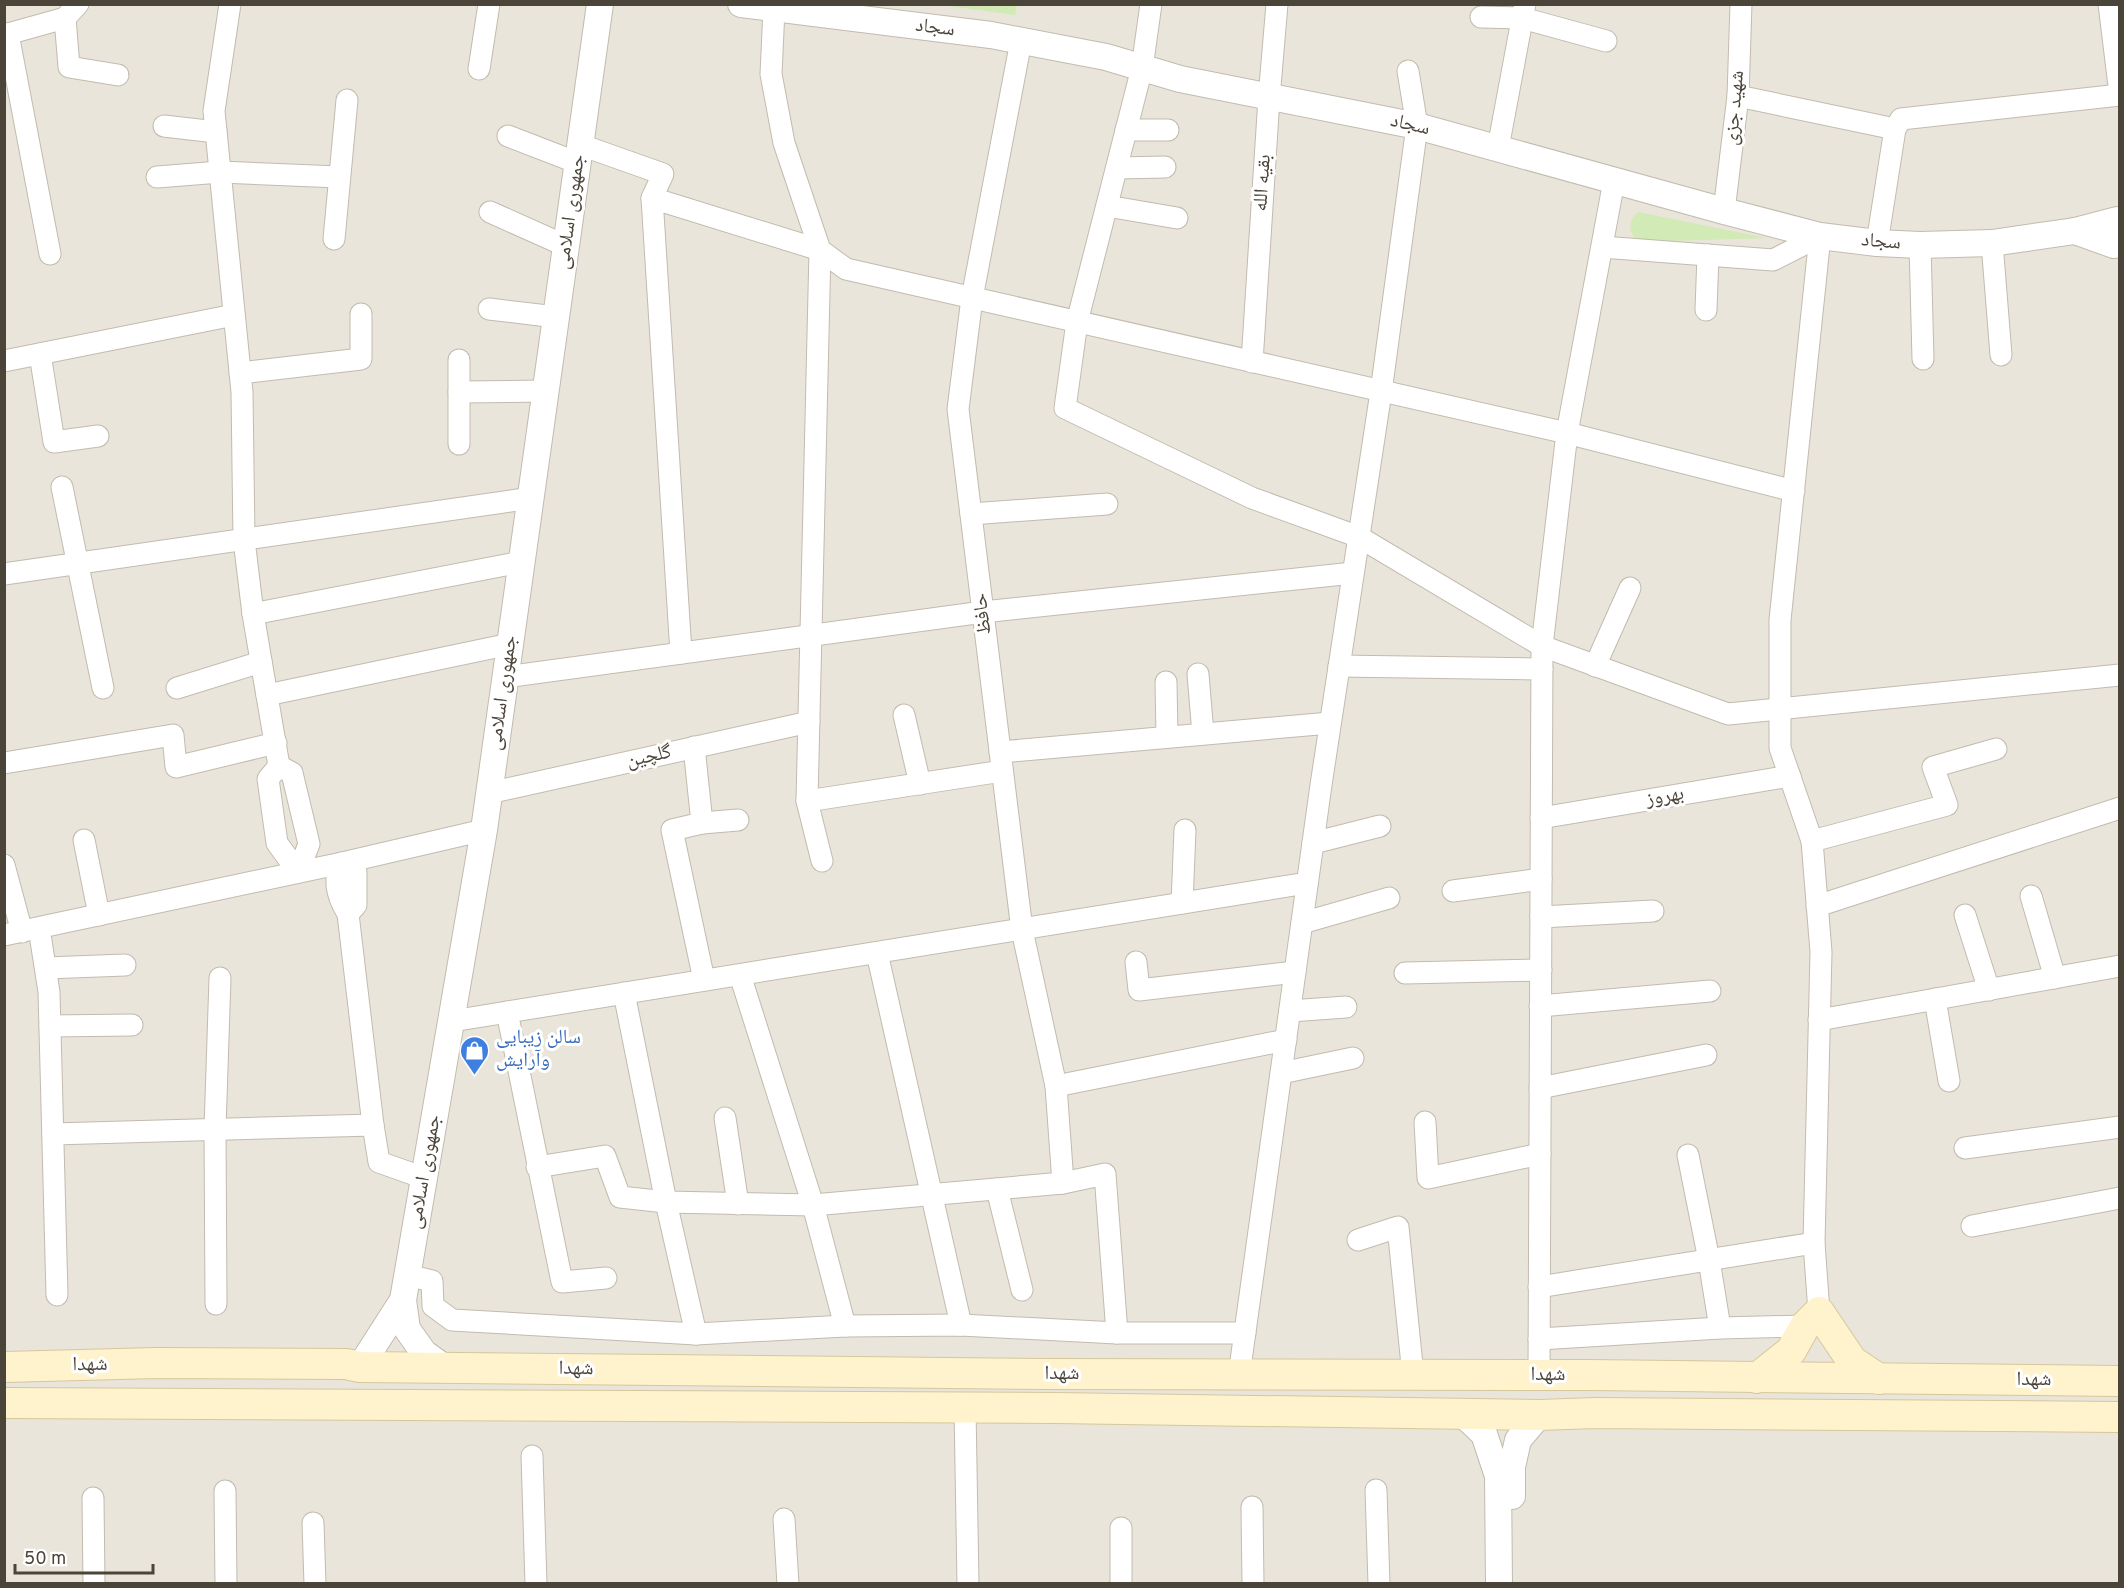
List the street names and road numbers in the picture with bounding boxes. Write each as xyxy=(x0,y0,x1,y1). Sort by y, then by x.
street label: سجاد xyxy=(914,13,956,43)
street label: شهید جزی xyxy=(1719,69,1751,147)
street label: سجاد xyxy=(1388,108,1432,142)
street label: جمهوری اسلامی xyxy=(550,153,592,271)
street label: بقیه الله xyxy=(1248,154,1278,212)
street label: سجاد xyxy=(1860,227,1902,257)
street label: حافظ xyxy=(968,591,998,636)
street label: جمهوری اسلامی xyxy=(482,634,524,752)
street label: گلچین xyxy=(624,739,674,775)
street label: بهروز xyxy=(1643,781,1686,813)
street label: جمهوری اسلامی xyxy=(402,1112,448,1231)
street label: شهدا xyxy=(72,1352,108,1378)
street label: شهدا xyxy=(558,1356,594,1382)
street label: شهدا xyxy=(1044,1361,1080,1387)
street label: شهدا xyxy=(1530,1362,1566,1388)
street label: شهدا xyxy=(2016,1367,2052,1393)

